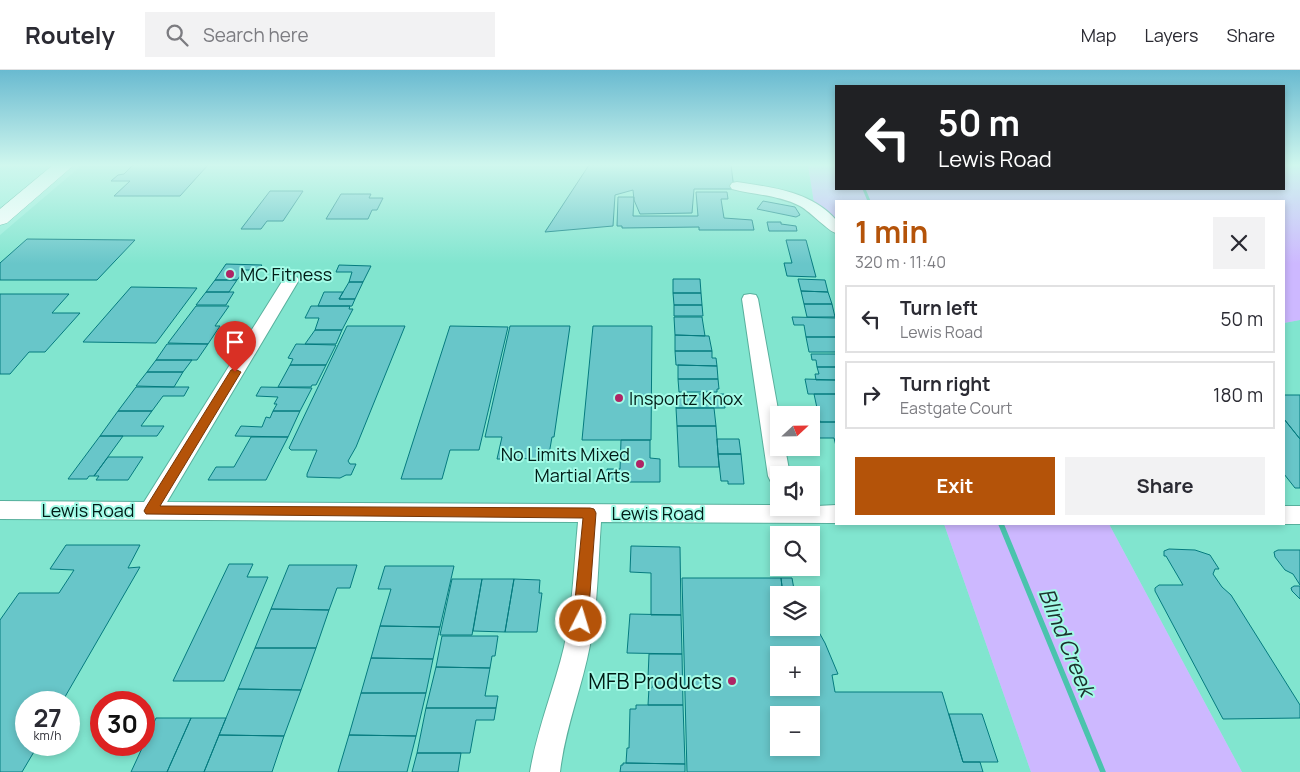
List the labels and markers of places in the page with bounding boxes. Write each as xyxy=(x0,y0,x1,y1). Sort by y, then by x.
place label: MC Fitness xyxy=(240,262,332,286)
marker: MC Fitness xyxy=(224,268,236,280)
pin xyxy=(214,321,256,372)
place label: Insportz Knox xyxy=(629,386,743,410)
marker: Insportz Knox xyxy=(613,392,625,404)
place label: No Limits Mixed Martial Arts xyxy=(501,442,630,487)
marker: No Limits Mixed Martial Arts xyxy=(634,458,646,470)
place label: MFB Products xyxy=(588,667,722,695)
marker: MFB Products xyxy=(726,675,738,687)

